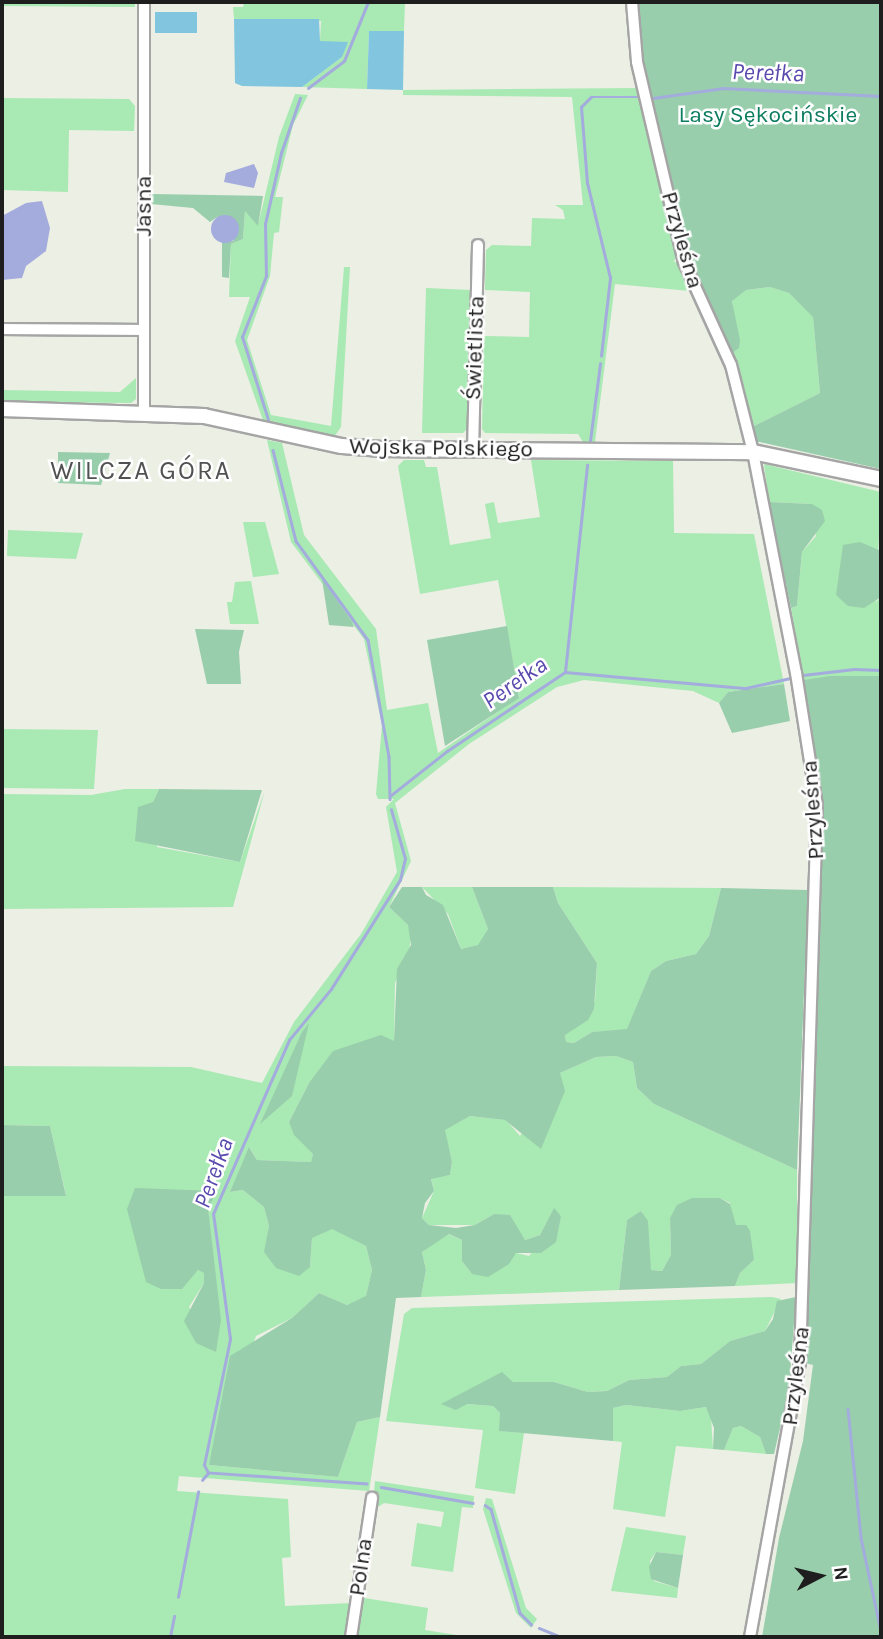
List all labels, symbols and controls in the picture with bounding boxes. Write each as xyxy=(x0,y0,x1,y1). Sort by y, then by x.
water label: Perełka xyxy=(731,57,805,89)
park label: Lasy Sękocińskie xyxy=(679,101,857,129)
street label: Jasna xyxy=(130,176,158,236)
street label: Przyleśna xyxy=(655,188,709,292)
street label: Świetlista xyxy=(459,295,491,401)
street label: Wojska Polskiego xyxy=(349,433,533,463)
district label: WILCZA GÓRA xyxy=(52,455,230,487)
water label: Perełka xyxy=(477,650,553,716)
street label: Przyleśna xyxy=(796,759,830,861)
water label: Perełka xyxy=(188,1134,240,1212)
street label: Przyleśna xyxy=(776,1325,816,1427)
street label: Polna xyxy=(343,1536,379,1598)
north arrow xyxy=(785,1541,855,1611)
text: N xyxy=(829,1565,853,1582)

